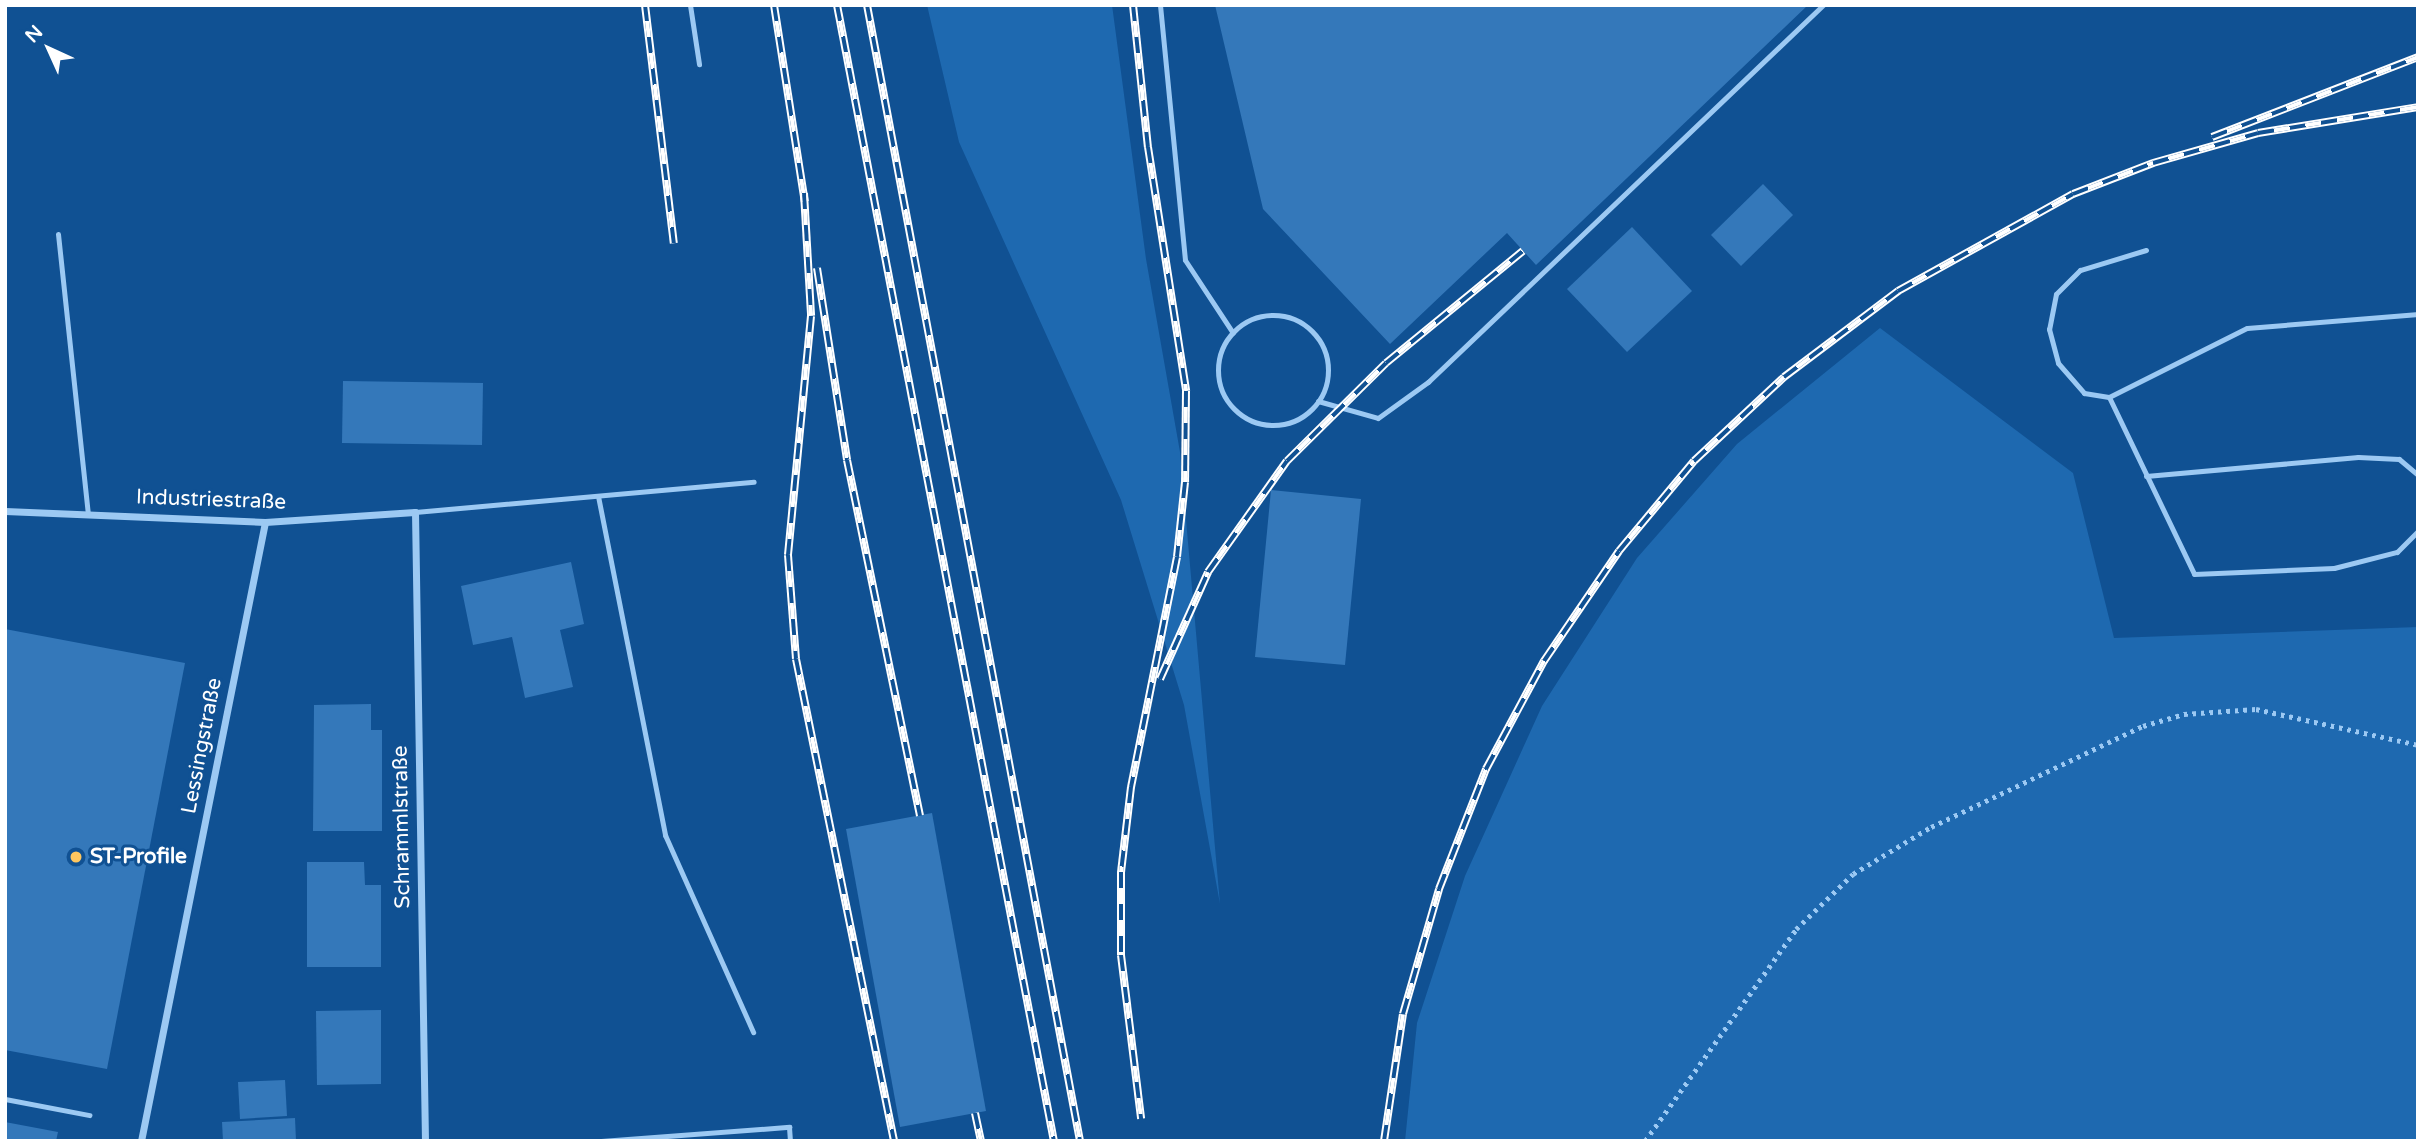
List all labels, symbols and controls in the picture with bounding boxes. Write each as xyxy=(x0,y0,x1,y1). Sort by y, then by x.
north arrow xyxy=(14,14,84,84)
text: N xyxy=(21,21,47,47)
street label: Industriestraße xyxy=(135,485,287,515)
street label: Lessingstraße xyxy=(176,676,228,816)
street label: Schrammlstraße xyxy=(388,745,416,909)
place label: ST-Profile xyxy=(90,844,187,870)
marker: ST-Profile xyxy=(68,849,84,865)

